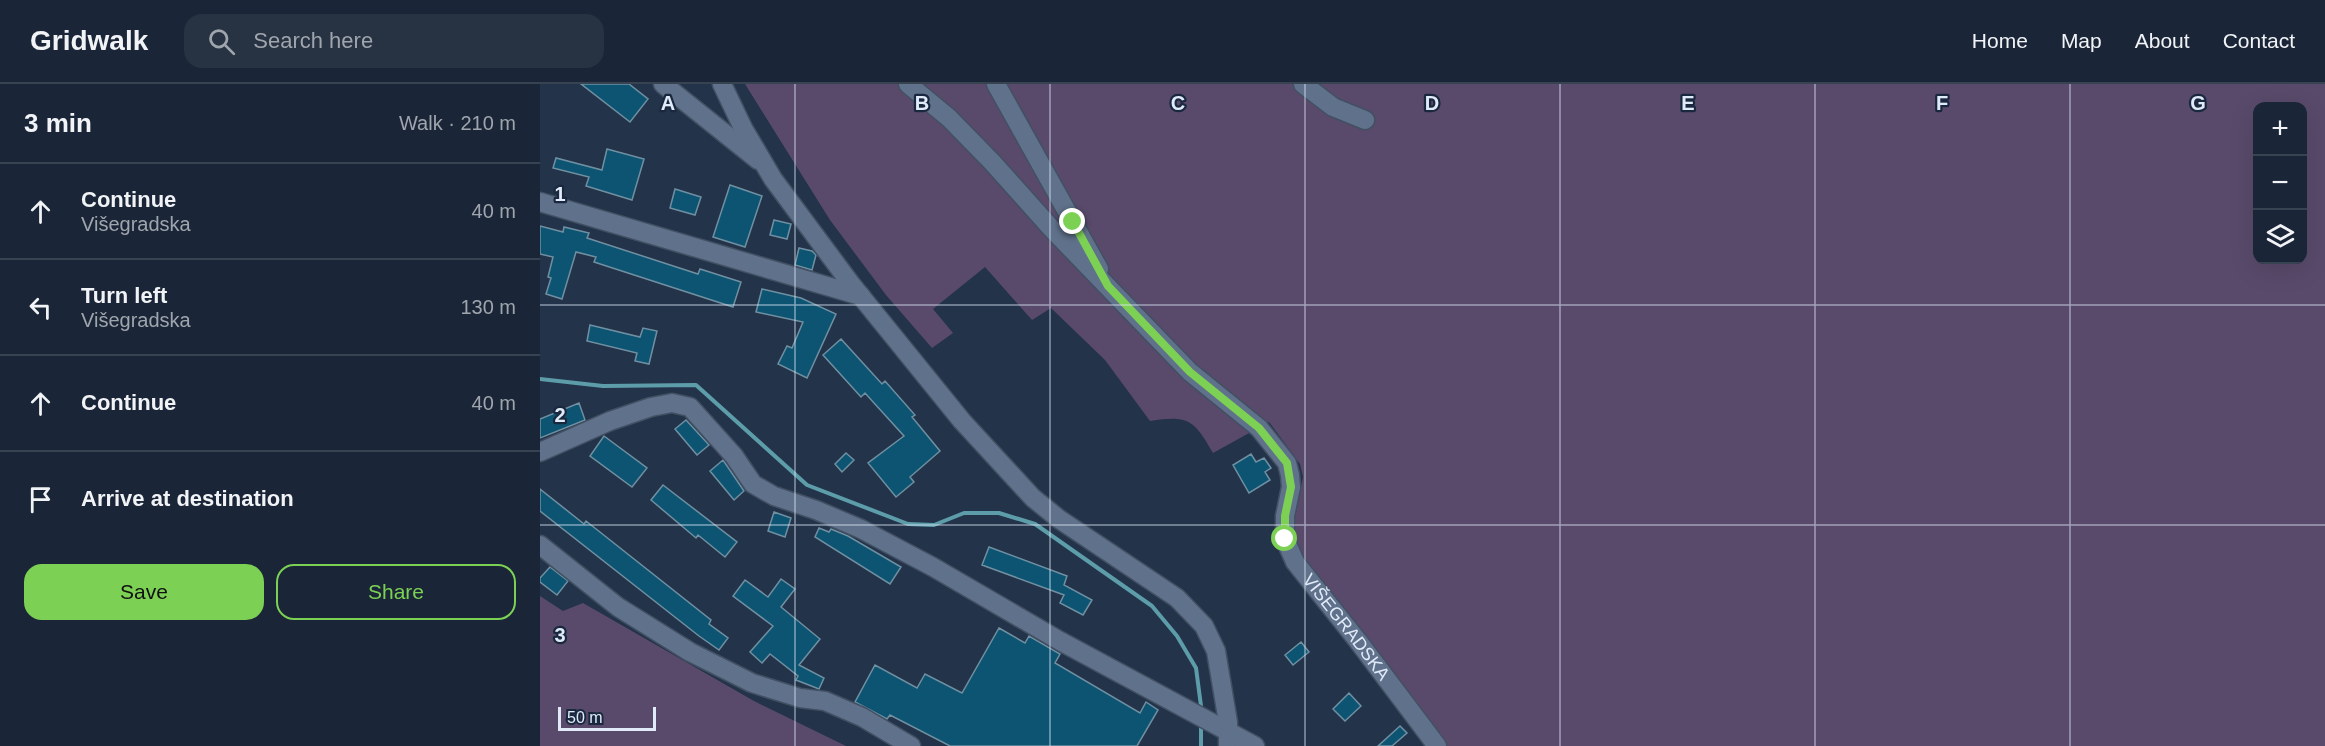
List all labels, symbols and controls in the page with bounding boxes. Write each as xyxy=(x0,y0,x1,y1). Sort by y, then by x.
search box xyxy=(184,14,604,68)
text: Gridwalk xyxy=(30,25,148,56)
icon: search xyxy=(205,25,238,58)
text: Search here xyxy=(253,28,373,53)
text: Home xyxy=(1972,29,2028,52)
text: Map xyxy=(2061,29,2102,52)
text: About xyxy=(2135,29,2190,52)
text: Contact xyxy=(2223,29,2295,52)
text: A xyxy=(661,92,675,114)
text: B xyxy=(915,92,929,114)
text: C xyxy=(1171,92,1185,114)
text: D xyxy=(1425,92,1439,114)
text: E xyxy=(1681,92,1695,114)
text: F xyxy=(1936,92,1948,114)
text: G xyxy=(2190,92,2206,114)
map controls xyxy=(2253,102,2307,264)
button: + xyxy=(2253,102,2307,156)
text: 3 min xyxy=(24,108,92,138)
text: Walk · 210 m xyxy=(399,112,516,134)
button: − xyxy=(2253,156,2307,210)
text: 1 xyxy=(554,183,566,205)
text: Continue xyxy=(81,187,176,212)
icon: ahead xyxy=(24,195,57,228)
text: 40 m xyxy=(472,200,516,222)
route end xyxy=(1059,208,1085,234)
button: layers xyxy=(2253,210,2307,264)
text: Višegradska xyxy=(81,213,191,235)
text: Turn left xyxy=(81,283,167,308)
icon: left xyxy=(24,291,57,324)
text: 130 m xyxy=(460,296,516,318)
text: Višegradska xyxy=(81,309,191,331)
icon: ahead xyxy=(24,387,57,420)
text: Continue xyxy=(81,390,176,415)
text: 40 m xyxy=(472,392,516,414)
text: 2 xyxy=(554,404,566,426)
icon: arrive xyxy=(24,483,57,516)
text: Arrive at destination xyxy=(81,486,294,511)
route start xyxy=(1271,525,1297,551)
button: Save xyxy=(24,564,264,620)
button: Share xyxy=(276,564,516,620)
street label: VIŠEGRADSKA xyxy=(1299,570,1394,684)
text: 3 xyxy=(554,624,566,646)
scale bar xyxy=(558,704,656,732)
text: 50 m xyxy=(567,709,603,726)

